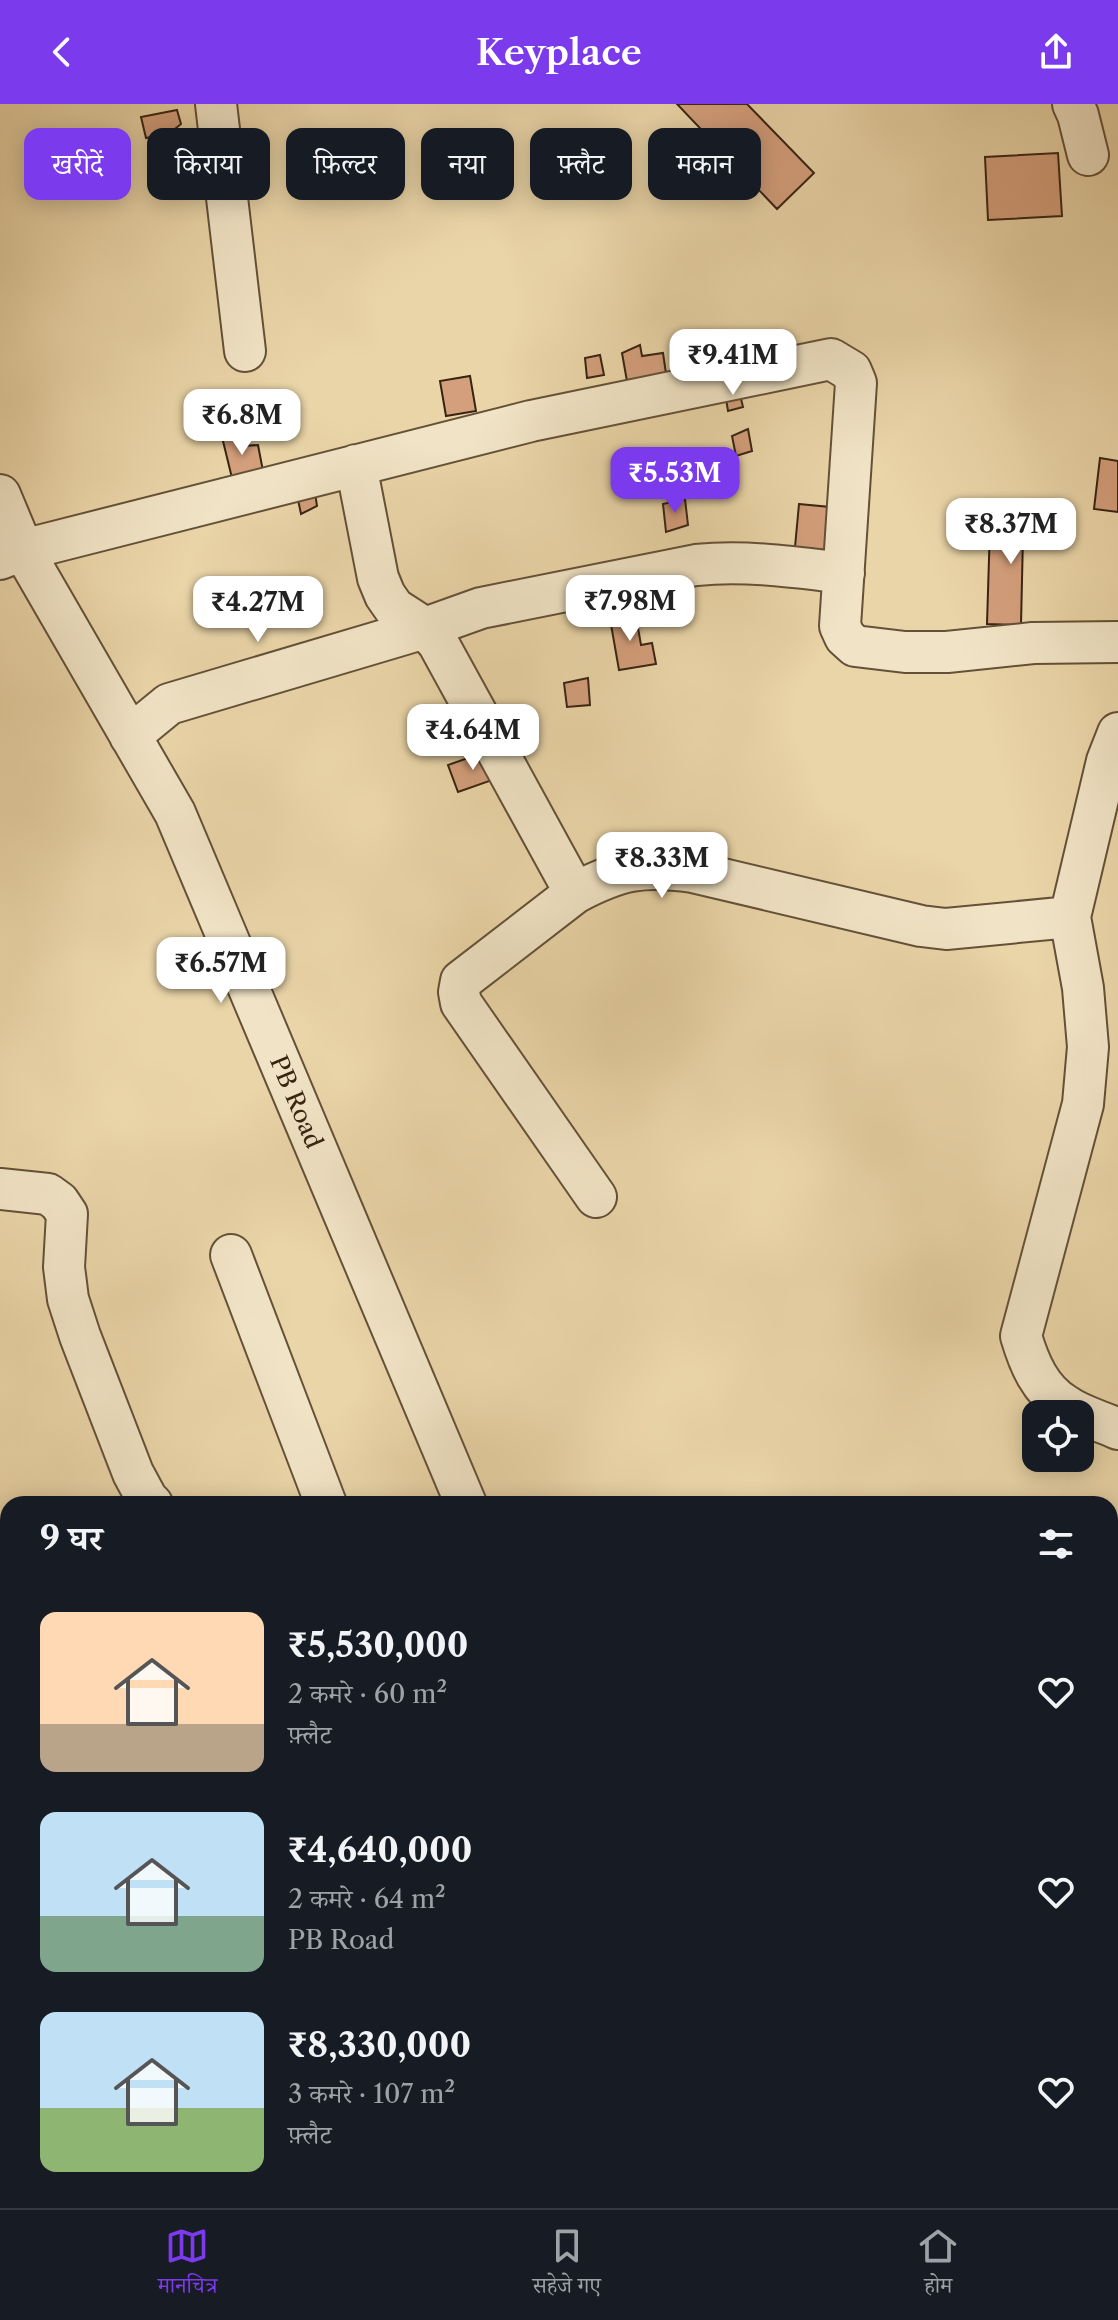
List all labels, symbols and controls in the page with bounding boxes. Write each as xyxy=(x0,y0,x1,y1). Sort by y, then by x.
icon: back xyxy=(40,30,84,74)
text: Keyplace xyxy=(476,30,642,74)
icon: share xyxy=(1034,30,1078,74)
chip: खरीदें xyxy=(24,128,131,200)
chip: किराया xyxy=(147,128,270,200)
chip: फ़िल्टर xyxy=(286,128,405,200)
chip: नया xyxy=(421,128,514,200)
chip: फ़्लैट xyxy=(530,128,632,200)
chip: मकान xyxy=(648,128,761,200)
pin: ₹9.41M xyxy=(668,329,798,397)
text: ₹9.41M xyxy=(687,339,779,371)
pin: ₹6.8M xyxy=(186,389,298,457)
text: ₹6.8M xyxy=(201,399,283,431)
pin: ₹5.53M xyxy=(610,447,740,515)
text: ₹5.53M xyxy=(629,457,721,489)
pin: ₹8.37M xyxy=(946,498,1076,566)
text: ₹8.37M xyxy=(964,508,1058,540)
pin: ₹7.98M xyxy=(565,575,695,643)
pin: ₹4.27M xyxy=(193,576,323,644)
text: ₹7.98M xyxy=(584,585,676,617)
text: ₹4.27M xyxy=(211,586,305,618)
pin: ₹4.64M xyxy=(408,704,538,772)
text: ₹4.64M xyxy=(425,714,521,746)
pin: ₹8.33M xyxy=(597,832,727,900)
text: ₹8.33M xyxy=(615,842,709,874)
pin: ₹6.57M xyxy=(156,937,286,1005)
text: ₹6.57M xyxy=(175,947,267,979)
street label: PB Road xyxy=(264,1051,329,1153)
map controls xyxy=(1022,1400,1094,1472)
button: locate xyxy=(1022,1400,1094,1472)
text: 9 घर xyxy=(40,1517,103,1559)
icon: filters xyxy=(1034,1522,1078,1566)
text: ₹5,530,000 xyxy=(288,1624,468,1666)
icon: home xyxy=(104,1644,200,1740)
icon: heart xyxy=(1034,1670,1078,1714)
text: 2 कमरे · 60 m² xyxy=(288,1678,447,1710)
text: फ़्लैट xyxy=(288,1719,331,1751)
text: ₹4,640,000 xyxy=(288,1829,472,1871)
icon: home xyxy=(104,1844,200,1940)
icon: heart xyxy=(1034,1870,1078,1914)
text: 2 कमरे · 64 m² xyxy=(288,1883,446,1915)
text: PB Road xyxy=(288,1924,394,1956)
text: ₹8,330,000 xyxy=(288,2024,471,2066)
icon: home xyxy=(104,2044,200,2140)
icon: heart xyxy=(1034,2070,1078,2114)
text: 3 कमरे · 107 m² xyxy=(288,2078,455,2110)
text: फ़्लैट xyxy=(288,2119,331,2151)
tab: मानचित्र xyxy=(158,2224,217,2307)
tab: सहेजे गए xyxy=(533,2224,601,2307)
tab: होम xyxy=(916,2224,960,2307)

